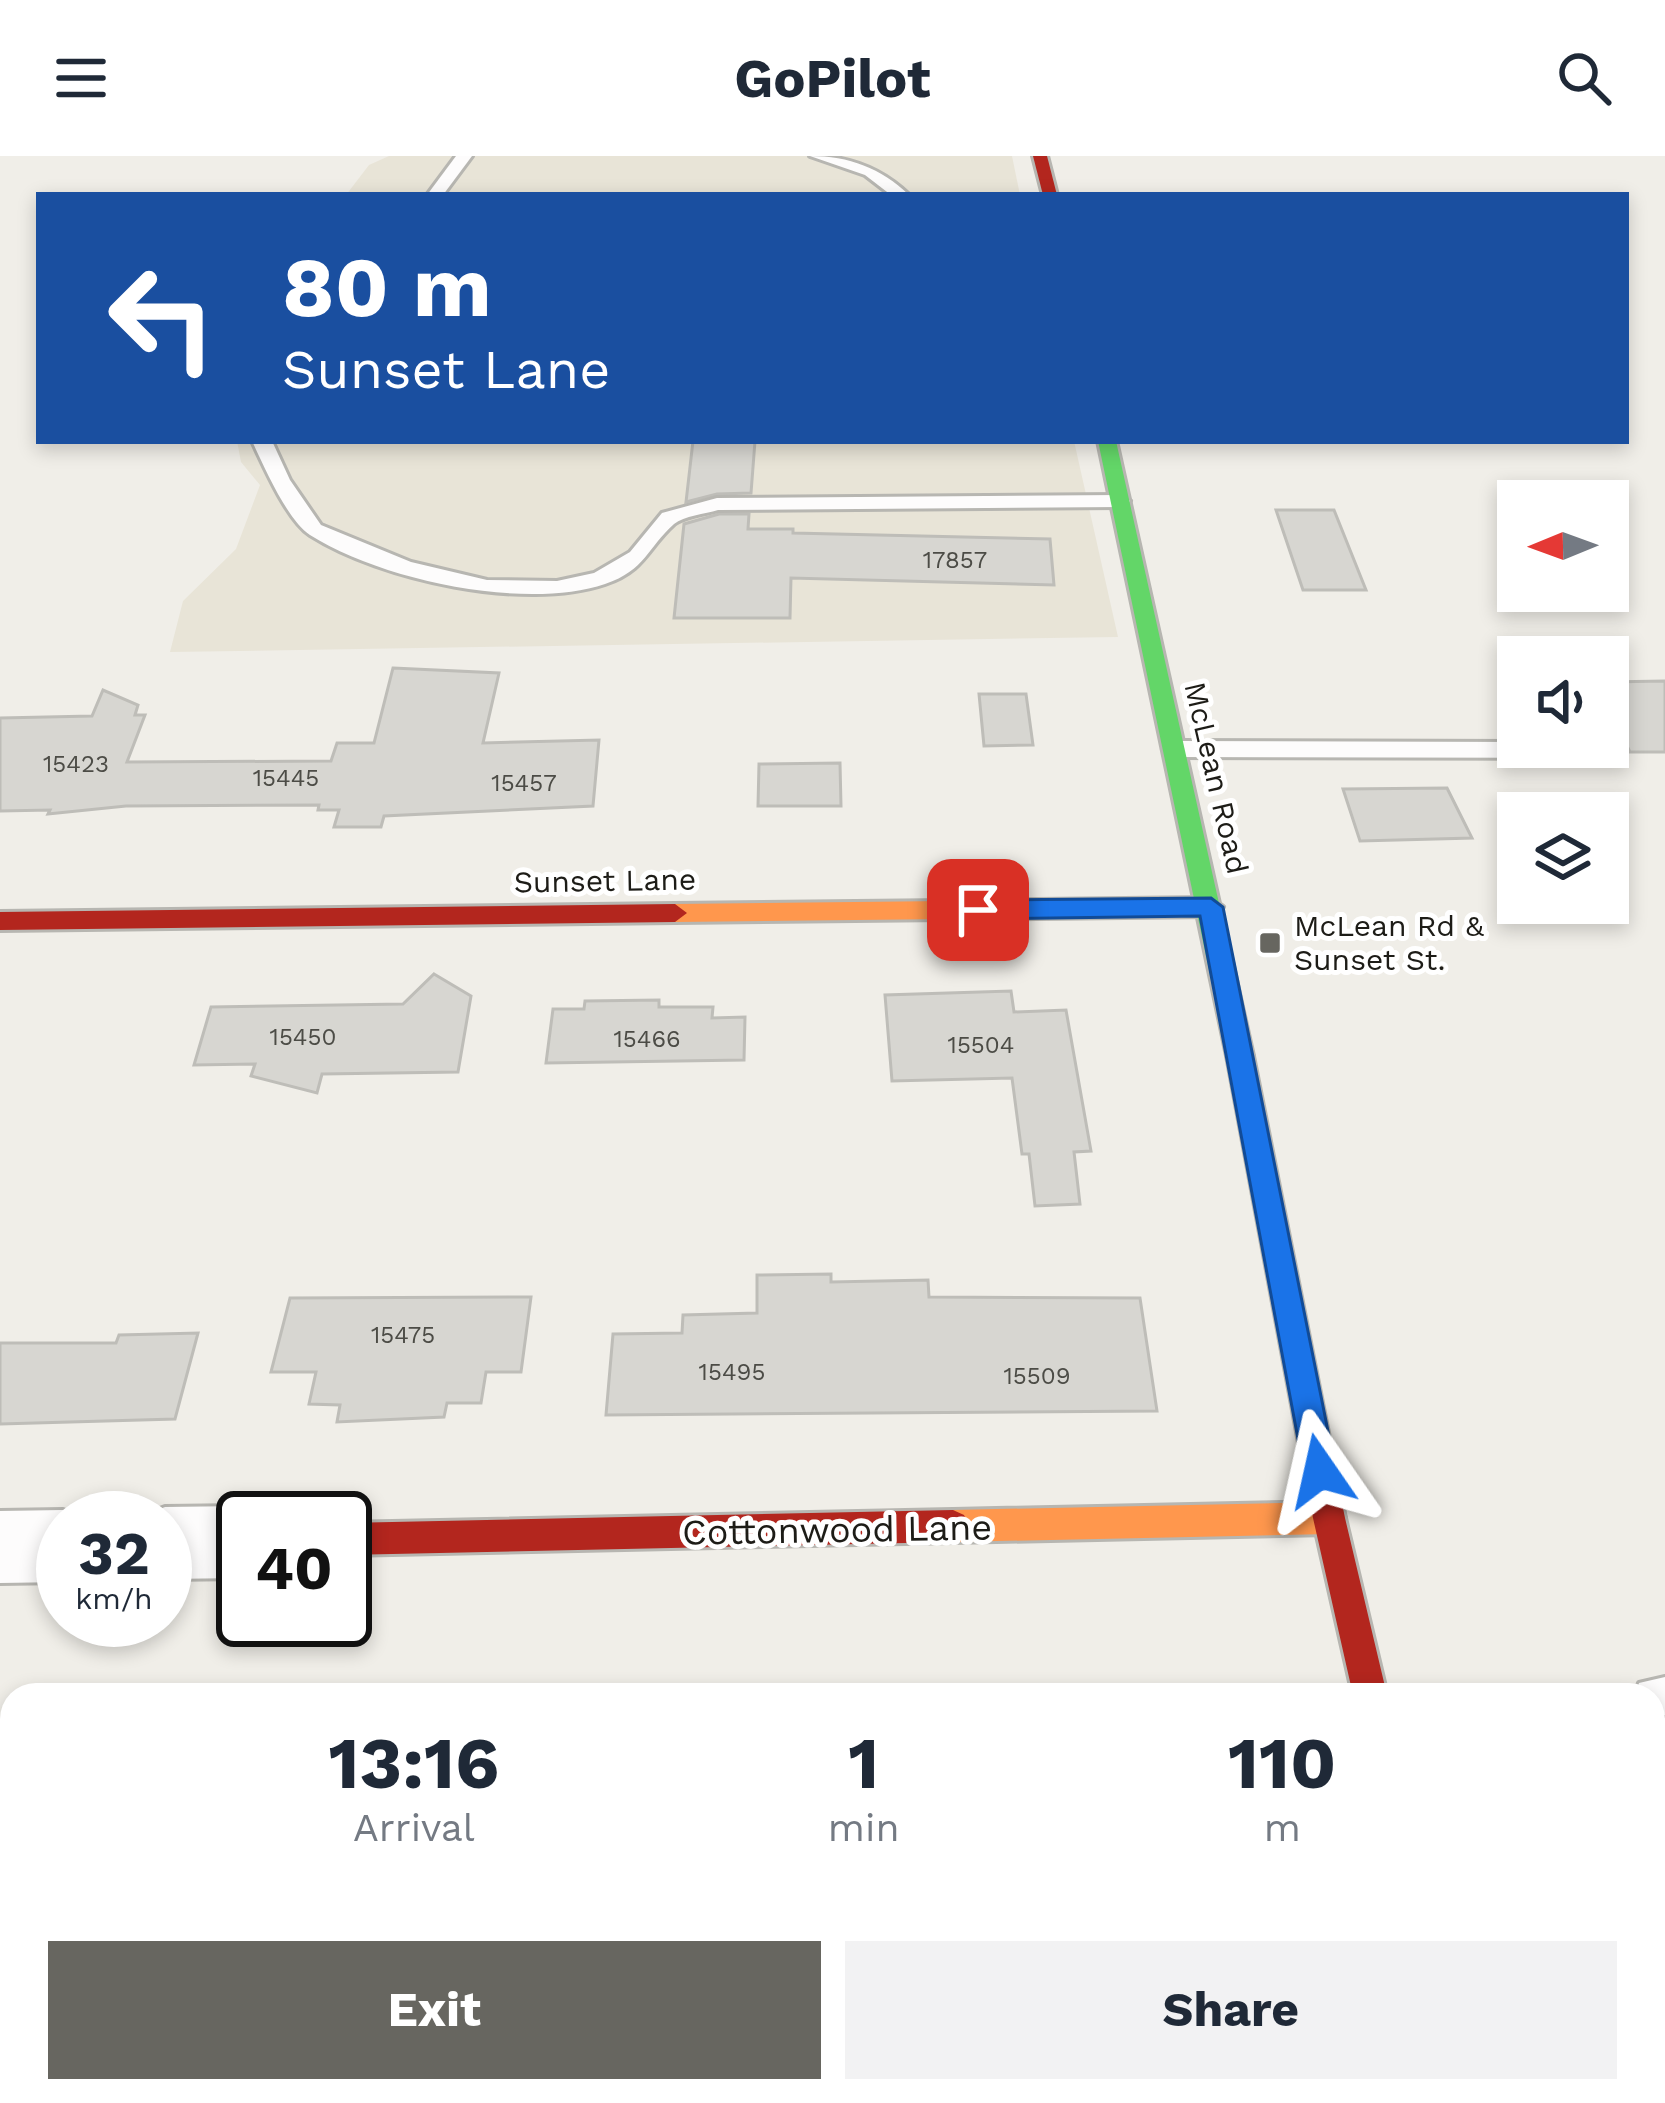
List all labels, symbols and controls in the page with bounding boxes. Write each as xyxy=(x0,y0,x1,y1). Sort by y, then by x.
icon: menu xyxy=(48,45,114,111)
icon: search xyxy=(1551,45,1617,111)
text: GoPilot xyxy=(734,47,931,110)
text: 80 m xyxy=(282,238,492,336)
icon: left xyxy=(84,240,240,396)
text: Sunset Lane xyxy=(282,338,610,401)
north arrow xyxy=(1497,480,1629,612)
map controls xyxy=(1497,480,1629,924)
house number: 17857 xyxy=(923,546,987,574)
button: sound xyxy=(1497,636,1629,768)
street label: McLean Road xyxy=(1177,678,1256,877)
house number: 15423 xyxy=(43,750,109,778)
house number: 15445 xyxy=(253,764,319,792)
house number: 15457 xyxy=(491,769,557,797)
button: layers xyxy=(1497,792,1629,924)
pin xyxy=(927,859,1029,961)
street label: Sunset Lane xyxy=(513,861,697,900)
icon: arrive xyxy=(945,877,1011,943)
place label: McLean Rd & Sunset St. xyxy=(1294,908,1484,977)
marker: McLean Rd & Sunset St. xyxy=(1257,930,1283,956)
house number: 15450 xyxy=(270,1023,336,1051)
house number: 15466 xyxy=(613,1025,681,1053)
house number: 15504 xyxy=(948,1031,1014,1059)
house number: 15475 xyxy=(371,1321,435,1349)
house number: 15495 xyxy=(699,1358,765,1386)
house number: 15509 xyxy=(1003,1362,1071,1390)
position arrow xyxy=(1257,1408,1383,1534)
speed limit sign: 40 xyxy=(216,1491,372,1647)
street label: Cottonwood Lane xyxy=(682,1506,992,1554)
text: 32 xyxy=(78,1518,150,1589)
text: km/h xyxy=(75,1581,153,1616)
text: 13:16 xyxy=(329,1721,499,1805)
text: 1 xyxy=(848,1721,879,1805)
text: 110 xyxy=(1228,1721,1336,1805)
text: Arrival xyxy=(353,1805,475,1850)
text: min xyxy=(828,1805,900,1850)
text: m xyxy=(1264,1805,1301,1850)
button: Exit xyxy=(48,1941,821,2079)
button: Share xyxy=(845,1941,1617,2079)

